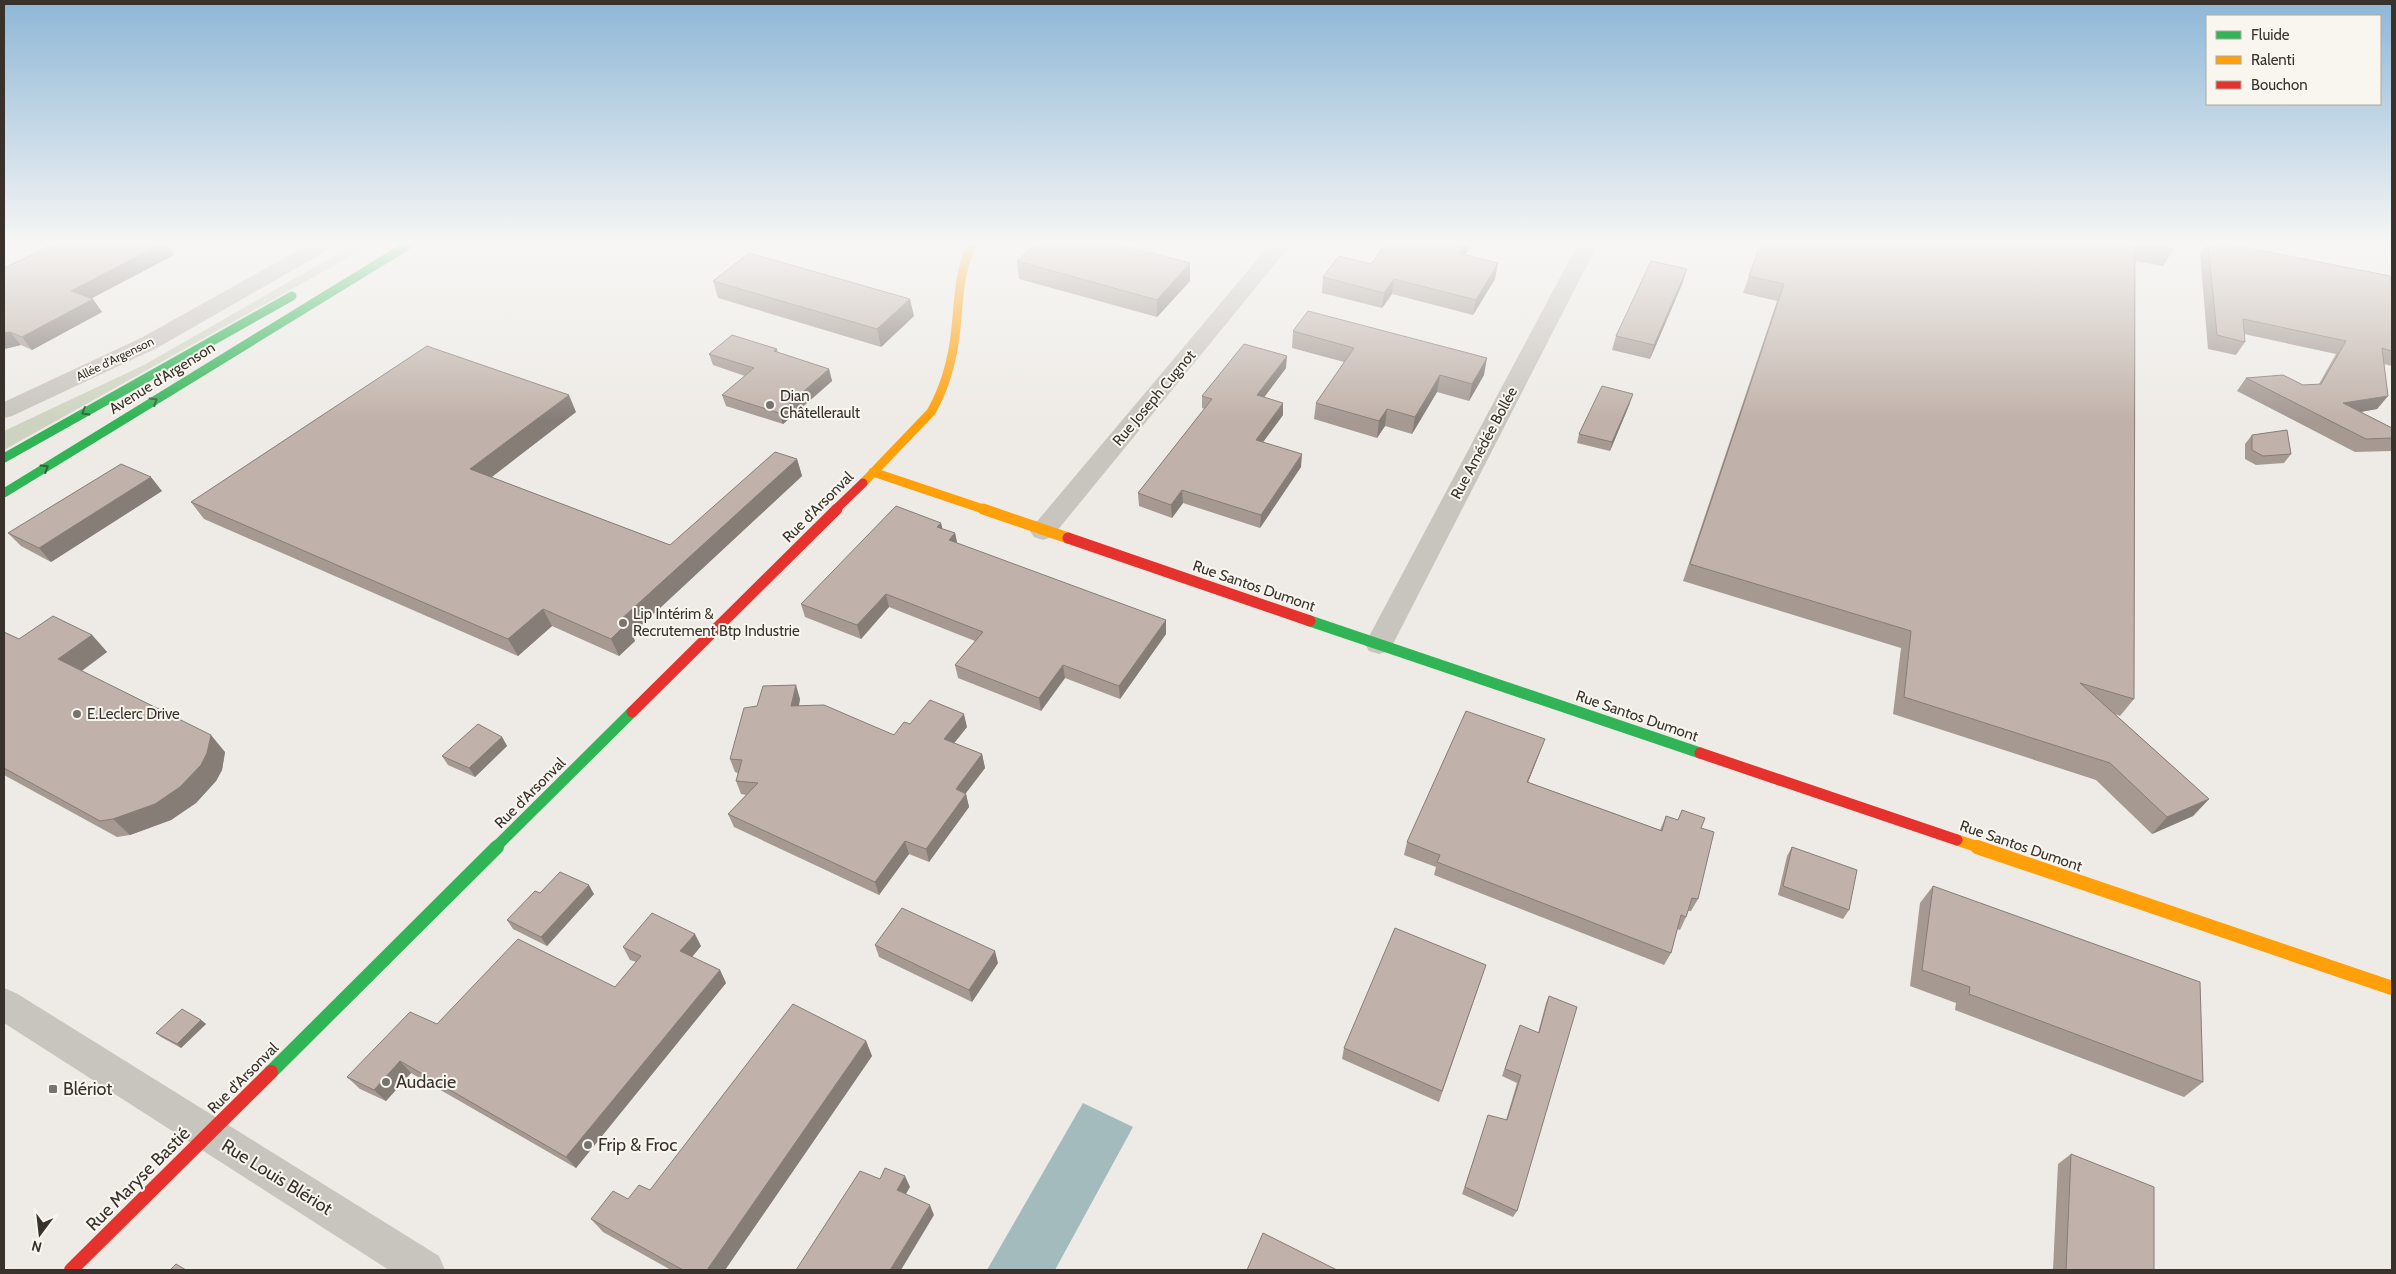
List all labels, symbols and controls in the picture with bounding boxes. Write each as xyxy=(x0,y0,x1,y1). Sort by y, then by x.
legend xyxy=(2206,15,2381,105)
text: Fluide xyxy=(2251,26,2290,44)
text: Ralenti xyxy=(2251,51,2295,69)
text: Bouchon xyxy=(2251,76,2308,94)
street label: Allée d’Argenson xyxy=(74,333,156,384)
street label: Avenue d'Argenson xyxy=(106,338,218,418)
street label: Rue Joseph Cugnot xyxy=(1109,347,1199,449)
street label: Rue Amédée Bollée xyxy=(1447,384,1521,502)
place label: Dian Châtellerault xyxy=(780,387,860,422)
one-way arrow xyxy=(148,398,157,408)
marker: Dian Châtellerault xyxy=(764,399,776,411)
one-way arrow xyxy=(81,405,90,415)
one-way arrow xyxy=(40,464,49,474)
street label: Rue d'Arsonval xyxy=(779,468,857,546)
street label: Rue Santos Dumont xyxy=(1190,557,1318,615)
place label: Lip Intérim & Recrutement Btp Industrie xyxy=(633,605,800,640)
marker: Lip Intérim & Recrutement Btp Industrie xyxy=(617,617,629,629)
street label: Rue Santos Dumont xyxy=(1573,687,1701,745)
place label: E.Leclerc Drive xyxy=(87,705,180,723)
marker: E.Leclerc Drive xyxy=(71,708,83,720)
street label: Rue d'Arsonval xyxy=(491,754,569,832)
street label: Rue Santos Dumont xyxy=(1957,817,2085,875)
street label: Rue d'Arsonval xyxy=(204,1039,282,1117)
place label: Audacie xyxy=(396,1071,456,1093)
marker: Audacie xyxy=(380,1076,392,1088)
place label: Blériot xyxy=(63,1078,112,1100)
marker: Blériot xyxy=(47,1083,59,1095)
street label: Rue Maryse Bastié xyxy=(81,1122,195,1236)
street label: Rue Louis Blériot xyxy=(218,1134,336,1220)
place label: Frip & Froc xyxy=(598,1134,677,1156)
marker: Frip & Froc xyxy=(582,1139,594,1151)
north arrow xyxy=(15,1209,65,1259)
text: N xyxy=(30,1237,44,1257)

